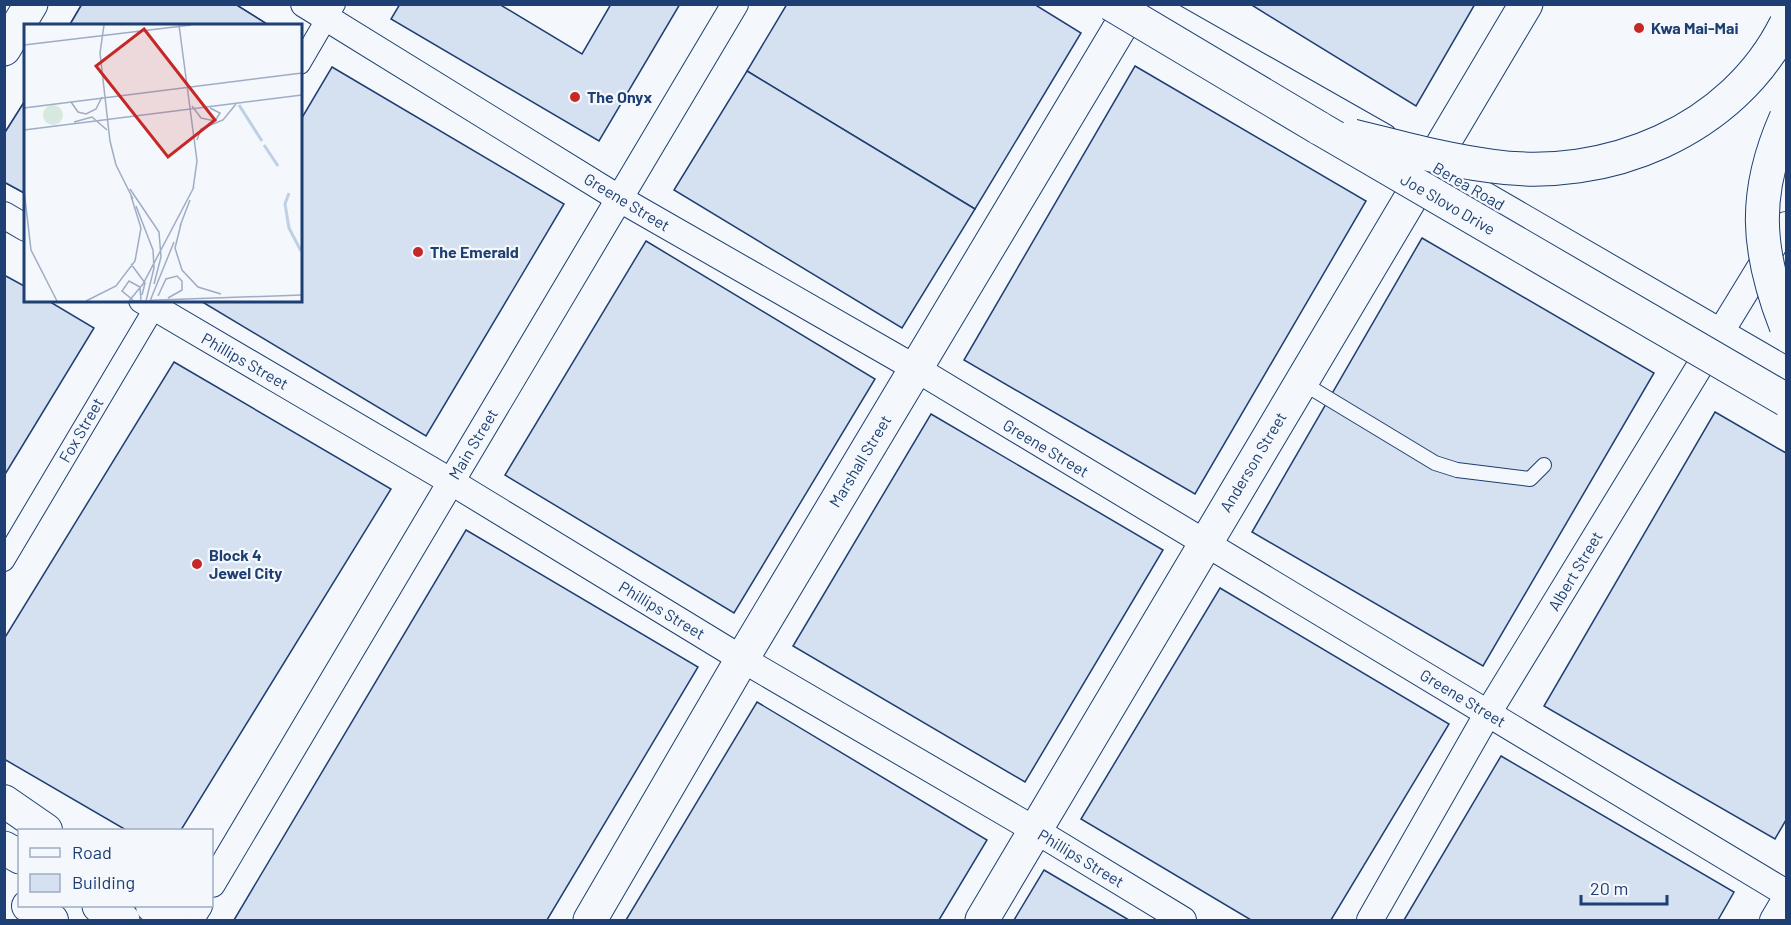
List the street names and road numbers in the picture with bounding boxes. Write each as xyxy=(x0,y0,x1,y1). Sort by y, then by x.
street label: Berea Road xyxy=(1430,157,1508,214)
street label: Greene Street xyxy=(581,169,674,235)
street label: Joe Slovo Drive xyxy=(1398,169,1499,238)
street label: Phillips Street xyxy=(198,328,292,393)
street label: Fox Street xyxy=(54,394,107,465)
street label: Main Street xyxy=(444,405,501,483)
street label: Anderson Street xyxy=(1215,408,1290,515)
street label: Marshall Street xyxy=(825,411,895,510)
street label: Greene Street xyxy=(1000,415,1093,481)
street label: Albert Street xyxy=(1543,528,1606,614)
street label: Phillips Street xyxy=(616,576,709,643)
street label: Greene Street xyxy=(1417,665,1510,731)
street label: Phillips Street xyxy=(1035,824,1128,891)

